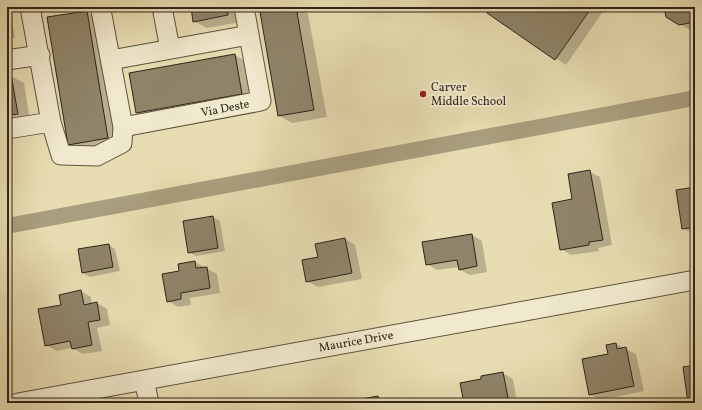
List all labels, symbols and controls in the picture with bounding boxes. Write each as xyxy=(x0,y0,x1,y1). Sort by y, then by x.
place label: Carver Middle School xyxy=(431,80,506,110)
marker: Carver Middle School xyxy=(418,89,428,99)
street label: Via Deste xyxy=(200,96,251,122)
street label: Maurice Drive xyxy=(318,328,395,356)

